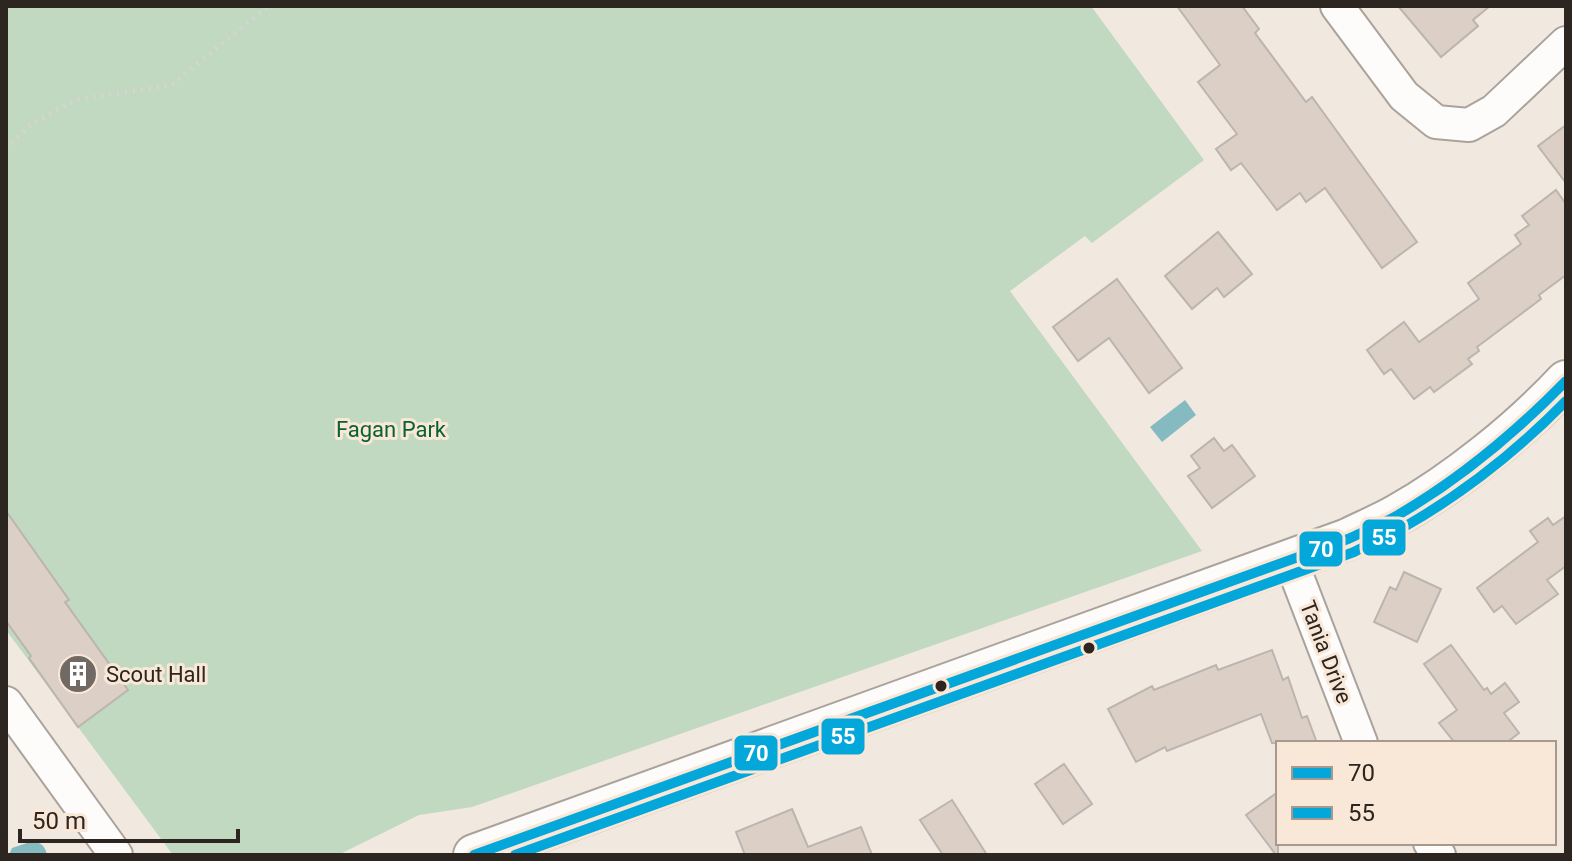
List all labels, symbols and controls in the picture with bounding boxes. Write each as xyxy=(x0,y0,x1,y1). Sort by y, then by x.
park label: Fagan Park xyxy=(336,417,447,442)
line badge: 55 xyxy=(1361,518,1407,557)
text: 55 xyxy=(1371,525,1397,550)
line badge: 70 xyxy=(1298,530,1344,568)
text: 70 xyxy=(1308,537,1334,562)
street label: Tania Drive xyxy=(1295,597,1357,707)
unlabelled marker xyxy=(1081,640,1097,656)
building icon: Scout Hall xyxy=(57,653,99,695)
place label: Scout Hall xyxy=(106,662,206,687)
unlabelled marker xyxy=(933,678,949,694)
line badge: 55 xyxy=(820,717,866,756)
text: 55 xyxy=(830,724,856,749)
line badge: 70 xyxy=(733,734,779,772)
text: 70 xyxy=(743,741,769,766)
legend xyxy=(1276,741,1556,845)
text: 70 xyxy=(1348,759,1375,787)
scale bar xyxy=(20,793,238,843)
text: 55 xyxy=(1348,799,1375,827)
text: 50 m xyxy=(32,807,86,835)

